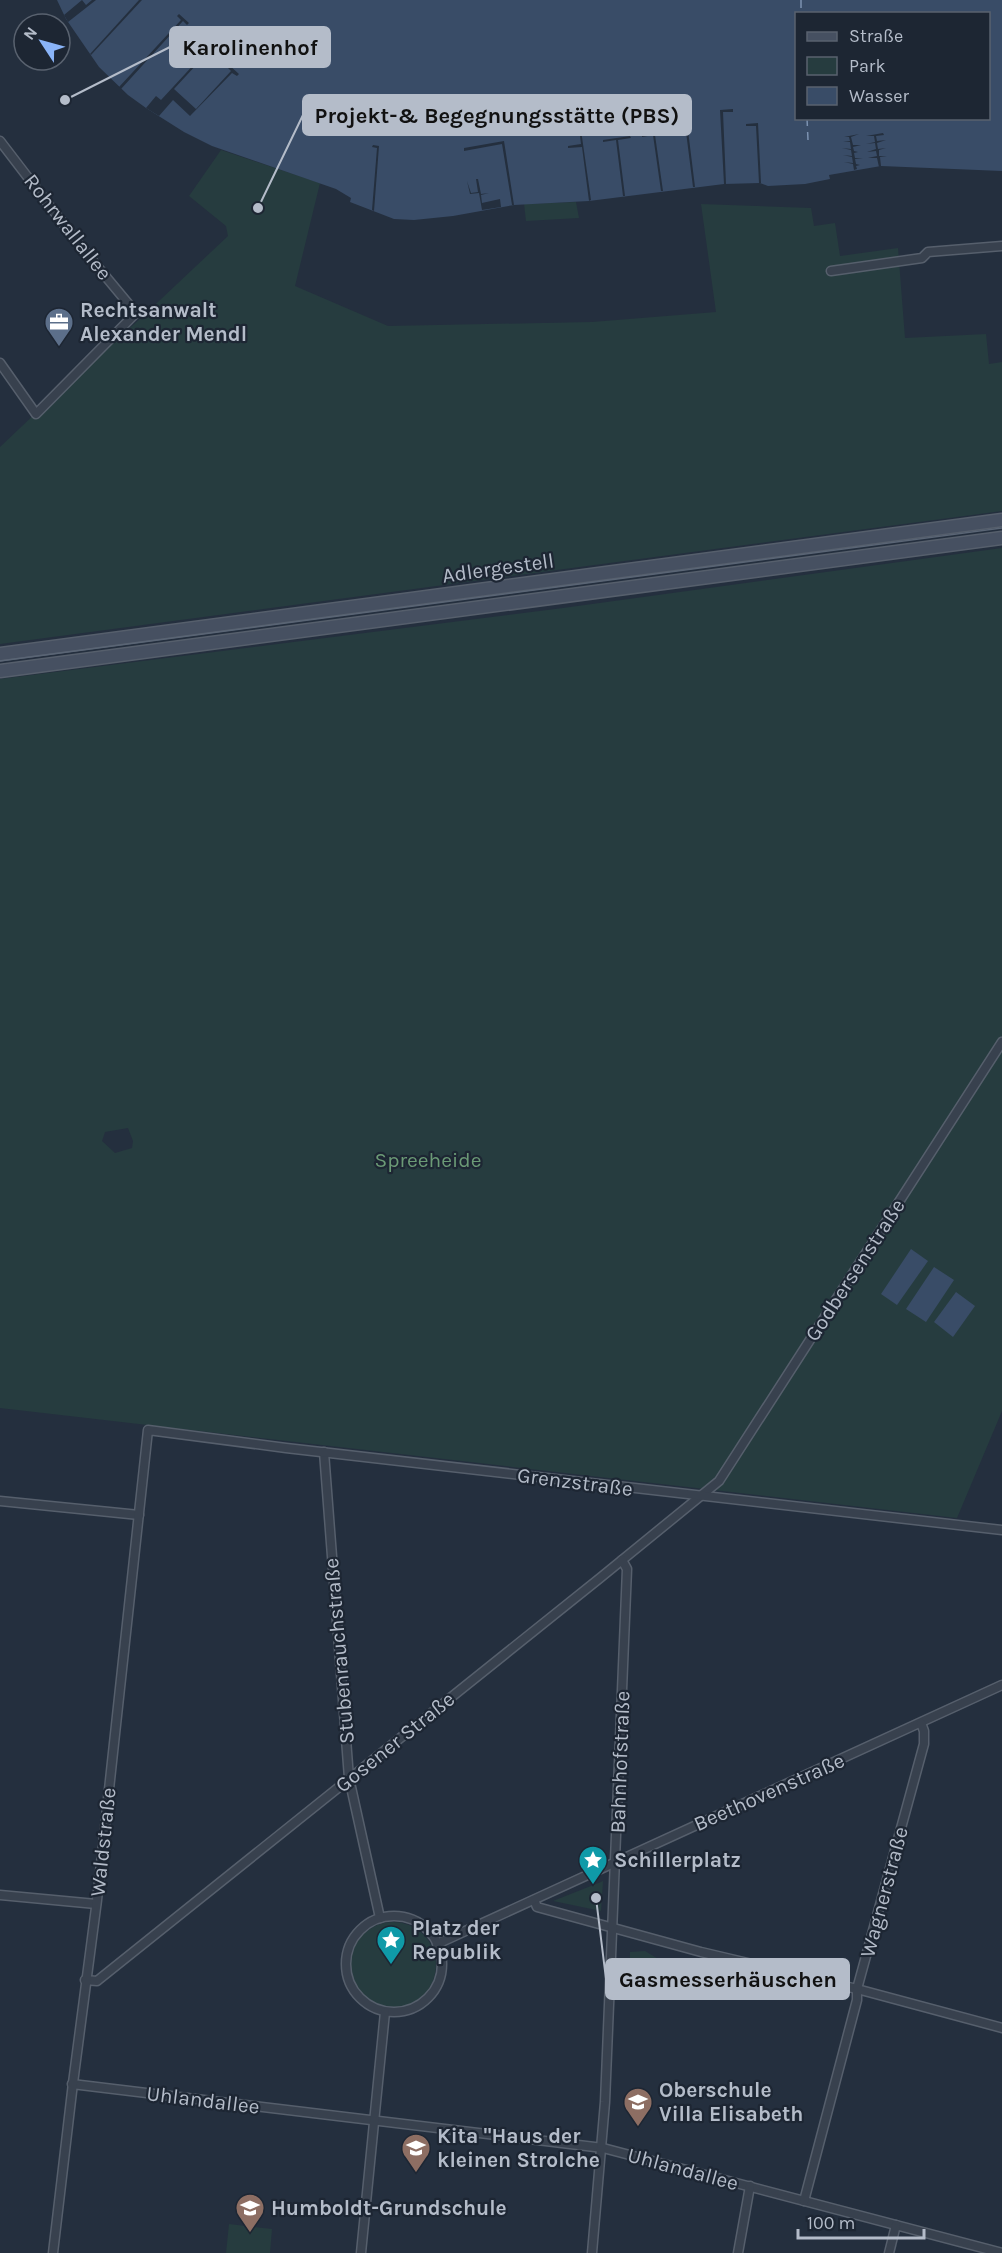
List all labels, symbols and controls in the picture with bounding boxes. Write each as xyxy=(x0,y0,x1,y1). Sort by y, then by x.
north arrow xyxy=(12,12,72,72)
legend xyxy=(795,12,990,120)
text: N xyxy=(19,23,41,44)
text: Straße xyxy=(849,25,903,47)
callout: Karolinenhof xyxy=(170,27,330,67)
text: Karolinenhof xyxy=(182,35,319,61)
text: Park xyxy=(849,55,886,77)
text: Wasser xyxy=(849,85,910,107)
callout: Projekt-& Begegnungsstätte (PBS) xyxy=(303,95,691,135)
text: Projekt-& Begegnungsstätte (PBS) xyxy=(315,103,679,129)
street label: Rohrwallallee xyxy=(19,169,117,285)
place label: Rechtsanwalt Alexander Mendl xyxy=(80,298,247,346)
office icon: Rechtsanwalt Alexander Mendl xyxy=(43,306,75,348)
street label: Adlergestell xyxy=(441,548,555,588)
park label: Spreeheide xyxy=(374,1148,482,1172)
street label: Godbersenstraße xyxy=(800,1194,910,1346)
street label: Grenzstraße xyxy=(516,1463,634,1501)
street label: Stubenrauchstraße xyxy=(319,1557,359,1745)
street label: Gosener Straße xyxy=(331,1687,459,1797)
street label: Bahnhofstraße xyxy=(606,1690,634,1834)
street label: Beethovenstraße xyxy=(690,1748,848,1836)
street label: Waldstraße xyxy=(85,1786,121,1898)
street label: Wagnerstraße xyxy=(855,1824,913,1960)
place icon: Schillerplatz xyxy=(577,1844,609,1886)
place label: Schillerplatz xyxy=(614,1848,741,1872)
place label: Platz der Republik xyxy=(412,1916,502,1964)
place icon: Platz der Republik xyxy=(375,1924,407,1966)
callout: Gasmesserhäuschen xyxy=(606,1959,849,1999)
text: Gasmesserhäuschen xyxy=(619,1967,837,1993)
place label: Oberschule Villa Elisabeth xyxy=(659,2078,803,2126)
street label: Uhlandallee xyxy=(145,2081,261,2119)
school or university icon: Oberschule Villa Elisabeth xyxy=(622,2086,654,2128)
place label: Kita "Haus der kleinen Strolche xyxy=(437,2124,600,2172)
school or university icon: Kita "Haus der kleinen Strolche xyxy=(400,2132,432,2174)
street label: Uhlandallee xyxy=(625,2143,741,2195)
school or university icon: Humboldt-Grundschule xyxy=(234,2192,266,2234)
place label: Humboldt-Grundschule xyxy=(271,2196,507,2220)
scale bar xyxy=(798,2202,924,2240)
text: 100 m xyxy=(807,2212,855,2234)

